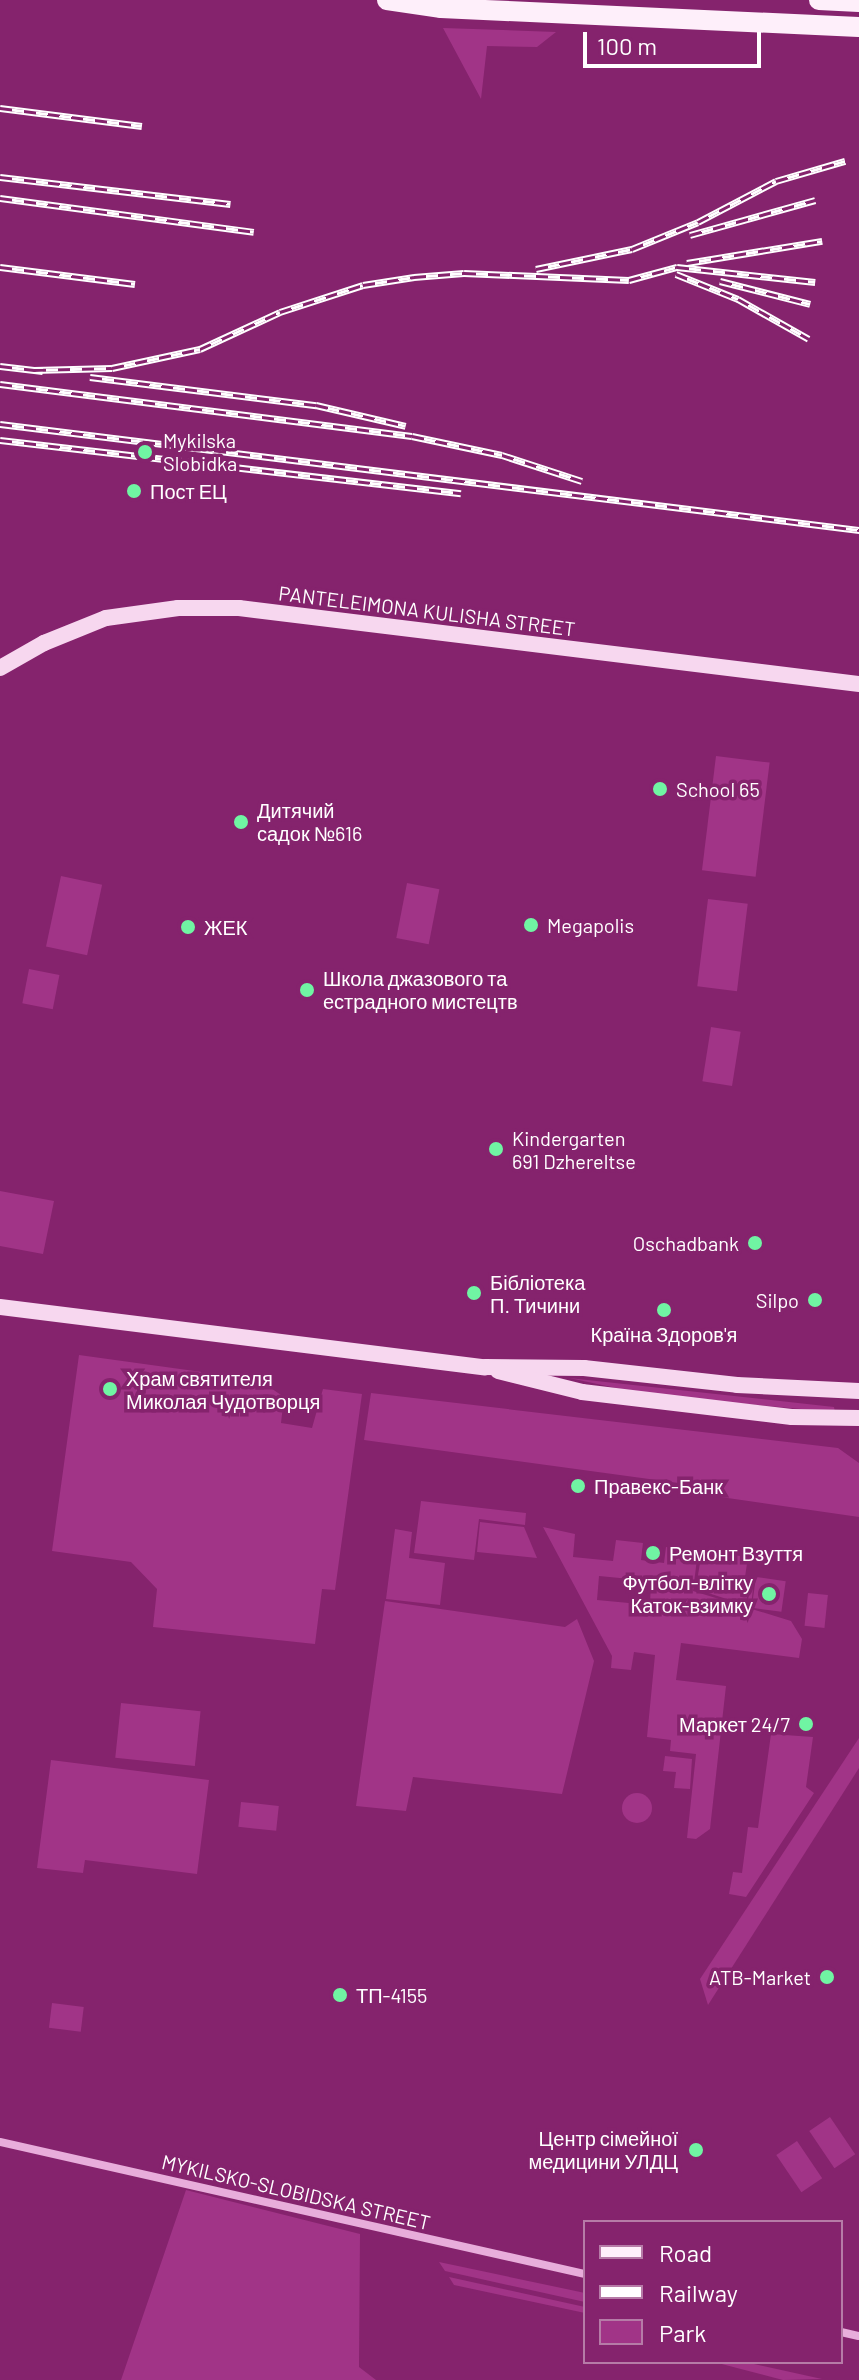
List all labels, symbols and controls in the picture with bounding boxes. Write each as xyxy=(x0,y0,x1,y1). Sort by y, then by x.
scale bar xyxy=(587,16,765,66)
text: 100 m xyxy=(597,31,657,60)
place label: Mykilska Slobidka xyxy=(163,428,237,475)
marker: Mykilska Slobidka xyxy=(134,441,156,463)
place label: Пост ЕЦ xyxy=(150,479,227,503)
marker: Пост ЕЦ xyxy=(125,482,143,500)
street label: PANTELEIMONA KULISHA STREET xyxy=(277,581,577,641)
place label: School 65 xyxy=(676,777,760,801)
marker: School 65 xyxy=(651,780,669,798)
place label: Дитячий садок №616 xyxy=(257,798,362,845)
marker: Дитячий садок №616 xyxy=(232,813,250,831)
place label: Megapolis xyxy=(547,913,634,937)
place label: ЖЕК xyxy=(204,915,247,939)
marker: Megapolis xyxy=(522,916,540,934)
marker: ЖЕК xyxy=(179,918,197,936)
place label: Школа джазового та естрадного мистецтв xyxy=(323,966,518,1013)
marker: Школа джазового та естрадного мистецтв xyxy=(298,981,316,999)
place label: Kindergarten 691 Dzhereltse xyxy=(512,1126,636,1173)
marker: Kindergarten 691 Dzhereltse xyxy=(487,1140,505,1158)
place label: Oschadbank xyxy=(633,1231,739,1255)
marker: Oschadbank xyxy=(746,1234,764,1252)
place label: Бібліотека П. Тичини xyxy=(490,1270,585,1317)
marker: Бібліотека П. Тичини xyxy=(465,1284,483,1302)
place label: Silpo xyxy=(756,1288,799,1312)
marker: Silpo xyxy=(806,1291,824,1309)
marker: Країна Здоров'я xyxy=(655,1301,673,1319)
place label: Країна Здоров'я xyxy=(591,1322,737,1346)
place label: Храм святителя Миколая Чудотворця xyxy=(126,1366,320,1413)
marker: Храм святителя Миколая Чудотворця xyxy=(101,1380,119,1398)
place label: Правекс-Банк xyxy=(594,1474,723,1498)
marker: Правекс-Банк xyxy=(569,1477,587,1495)
place label: Ремонт Взуття xyxy=(669,1541,803,1565)
marker: Ремонт Взуття xyxy=(644,1544,662,1562)
place label: Футбол-влітку Каток-взимку xyxy=(623,1570,753,1617)
marker: Футбол-влітку Каток-взимку xyxy=(760,1585,778,1603)
place label: Маркет 24/7 xyxy=(679,1712,790,1736)
marker: Маркет 24/7 xyxy=(797,1715,815,1733)
place label: ATB-Market xyxy=(709,1965,811,1989)
marker: ATB-Market xyxy=(818,1968,836,1986)
place label: ТП-4155 xyxy=(356,1983,427,2007)
marker: ТП-4155 xyxy=(331,1986,349,2004)
place label: Центр сімейної медицини УЛДЦ xyxy=(528,2126,678,2173)
marker: Центр сімейної медицини УЛДЦ xyxy=(685,2139,707,2161)
street label: MYKILSKO-SLOBIDSKA STREET xyxy=(159,2149,433,2235)
legend xyxy=(583,2220,843,2364)
text: Road xyxy=(659,2238,712,2267)
text: Railway xyxy=(659,2278,738,2307)
text: Park xyxy=(659,2318,706,2347)

